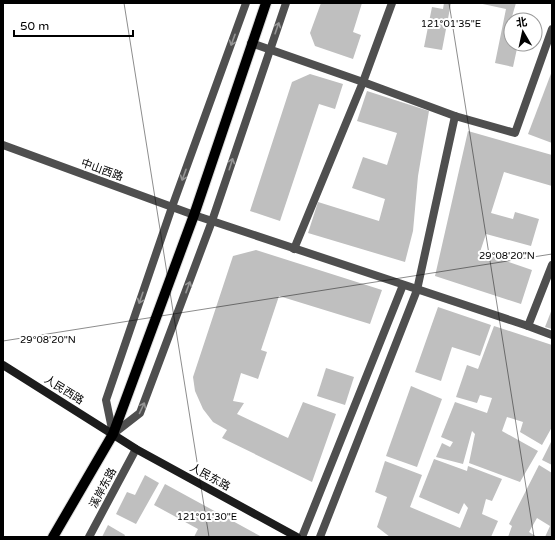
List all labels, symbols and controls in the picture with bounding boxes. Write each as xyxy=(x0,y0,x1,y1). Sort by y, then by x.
scale bar xyxy=(14,12,133,38)
north arrow xyxy=(503,12,543,52)
text: 北 xyxy=(515,15,528,30)
text: 121°01'35"E xyxy=(421,18,481,30)
text: 50 m xyxy=(20,19,49,33)
one-way arrow xyxy=(273,22,281,34)
one-way arrow xyxy=(229,33,237,45)
street label: 中山西路 xyxy=(79,156,125,184)
one-way arrow xyxy=(228,158,235,171)
one-way arrow xyxy=(179,168,187,180)
text: 29°08'20"N xyxy=(479,250,535,262)
one-way arrow xyxy=(184,281,192,293)
one-way arrow xyxy=(137,291,144,304)
text: 29°08'20"N xyxy=(20,334,76,346)
street label: 人民西路 xyxy=(42,373,86,407)
one-way arrow xyxy=(139,402,146,414)
street label: 人民东路 xyxy=(188,461,232,493)
street label: 溪岸东路 xyxy=(87,466,119,510)
text: 121°01'30"E xyxy=(177,511,237,523)

